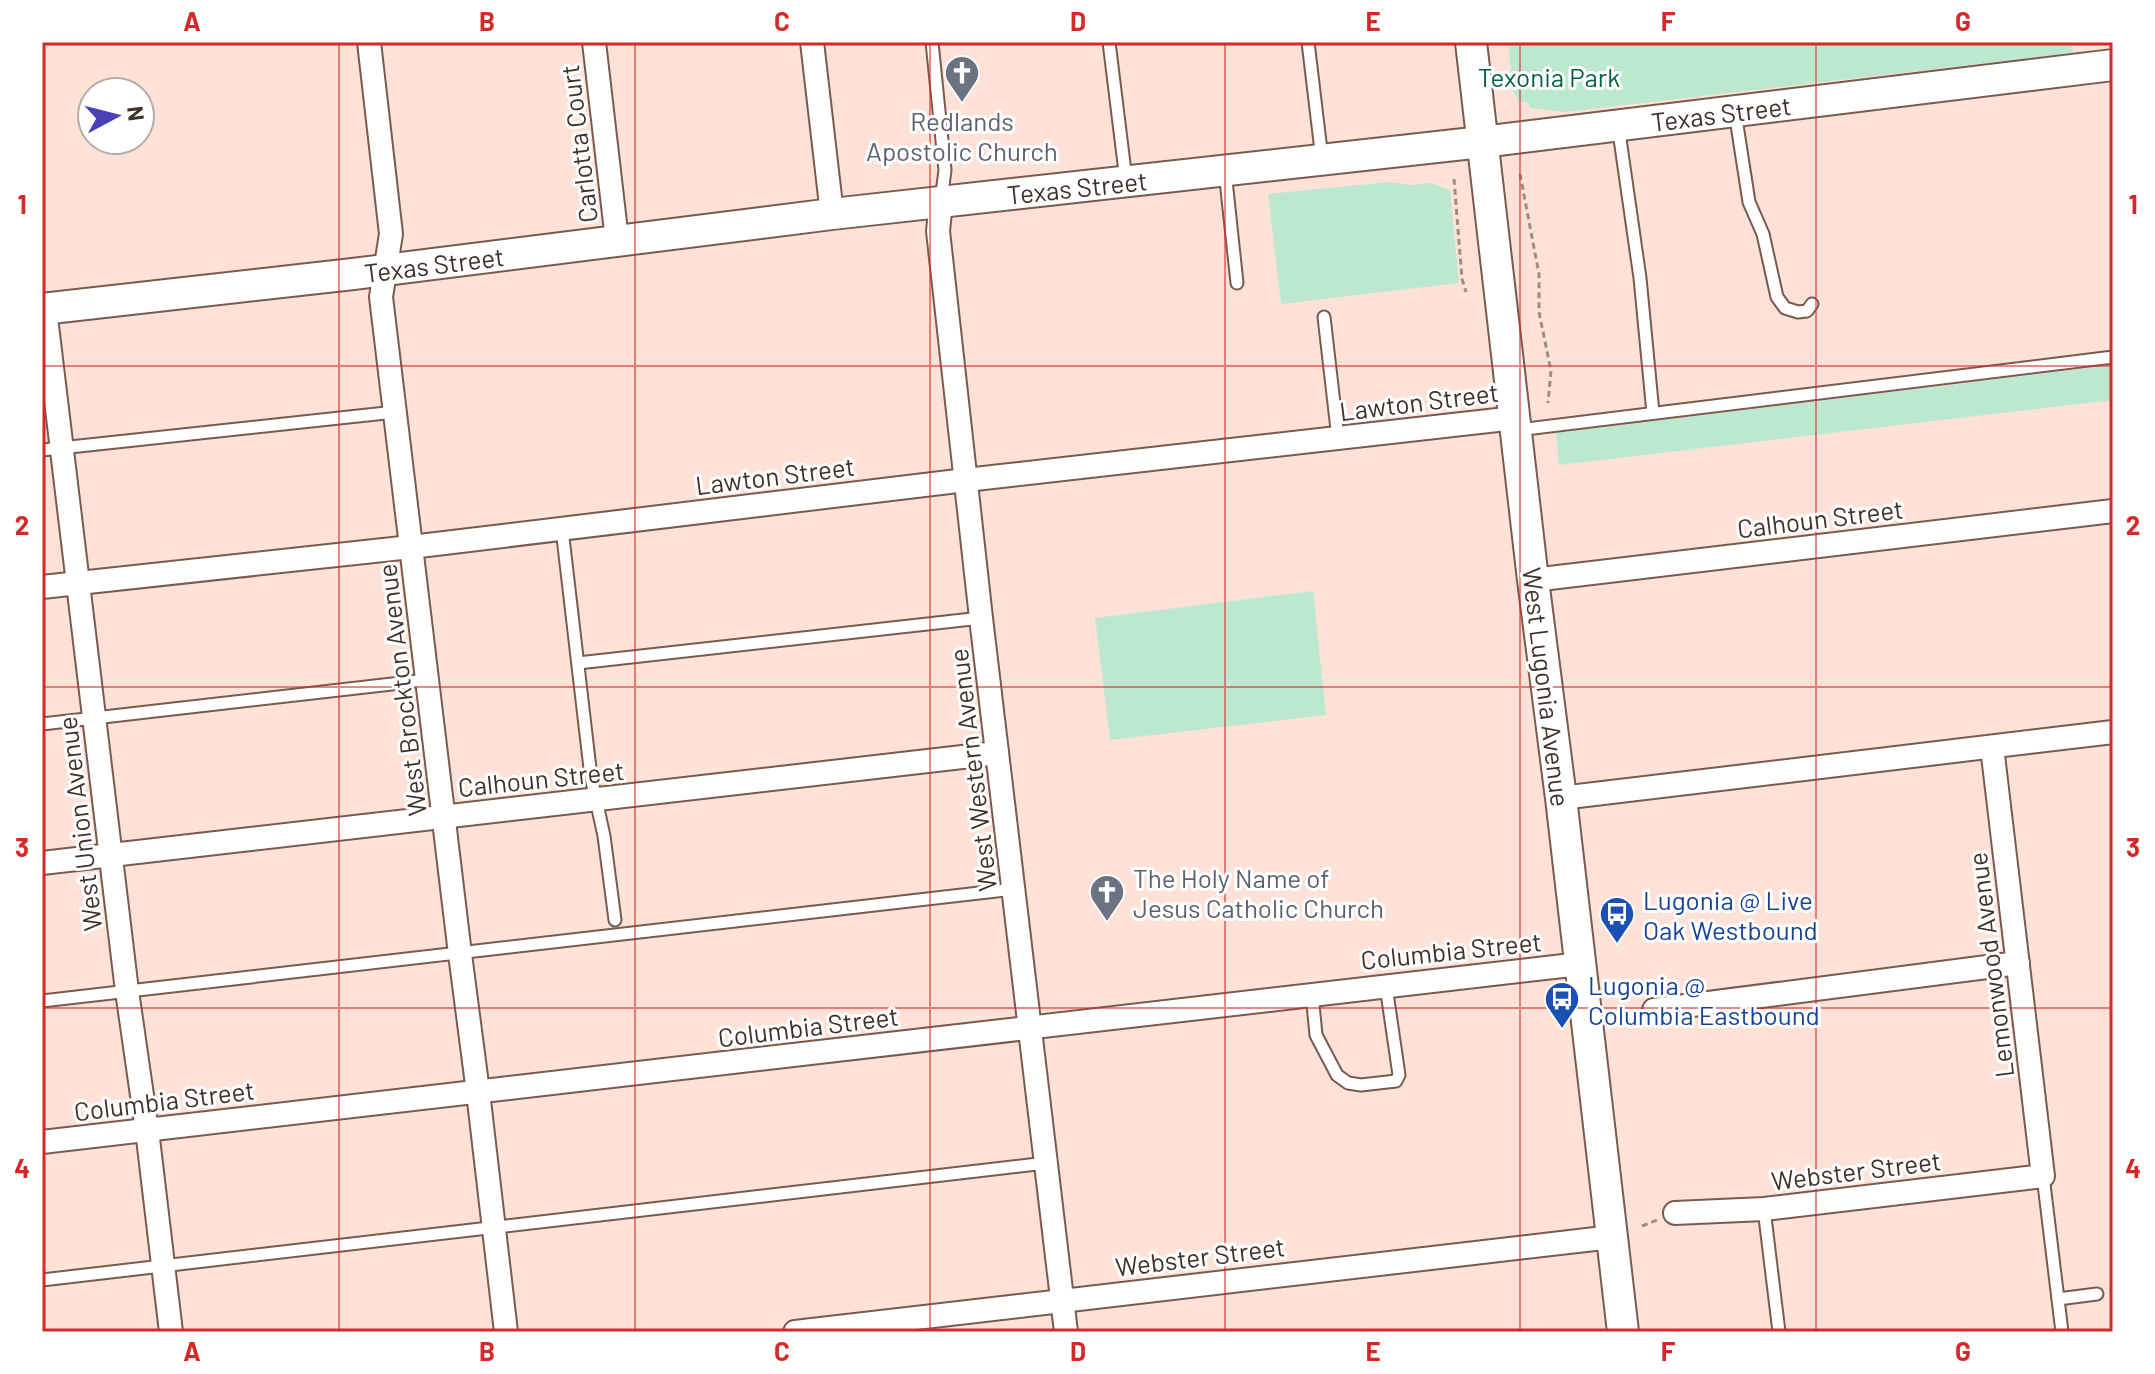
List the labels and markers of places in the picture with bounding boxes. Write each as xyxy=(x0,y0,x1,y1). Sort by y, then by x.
church icon: Redlands Apostolic Church xyxy=(943,54,981,104)
place label: Redlands Apostolic Church xyxy=(866,105,1058,166)
place label: The Holy Name of Jesus Catholic Church xyxy=(1133,862,1384,923)
church icon: The Holy Name of Jesus Catholic Church xyxy=(1088,873,1126,923)
place label: Lugonia @ Live Oak Westbound xyxy=(1643,884,1818,945)
bus stop icon: Lugonia @ Live Oak Westbound xyxy=(1598,895,1636,945)
place label: Lugonia @ Columbia Eastbound xyxy=(1588,969,1820,1030)
bus stop icon: Lugonia @ Columbia Eastbound xyxy=(1543,980,1581,1030)

